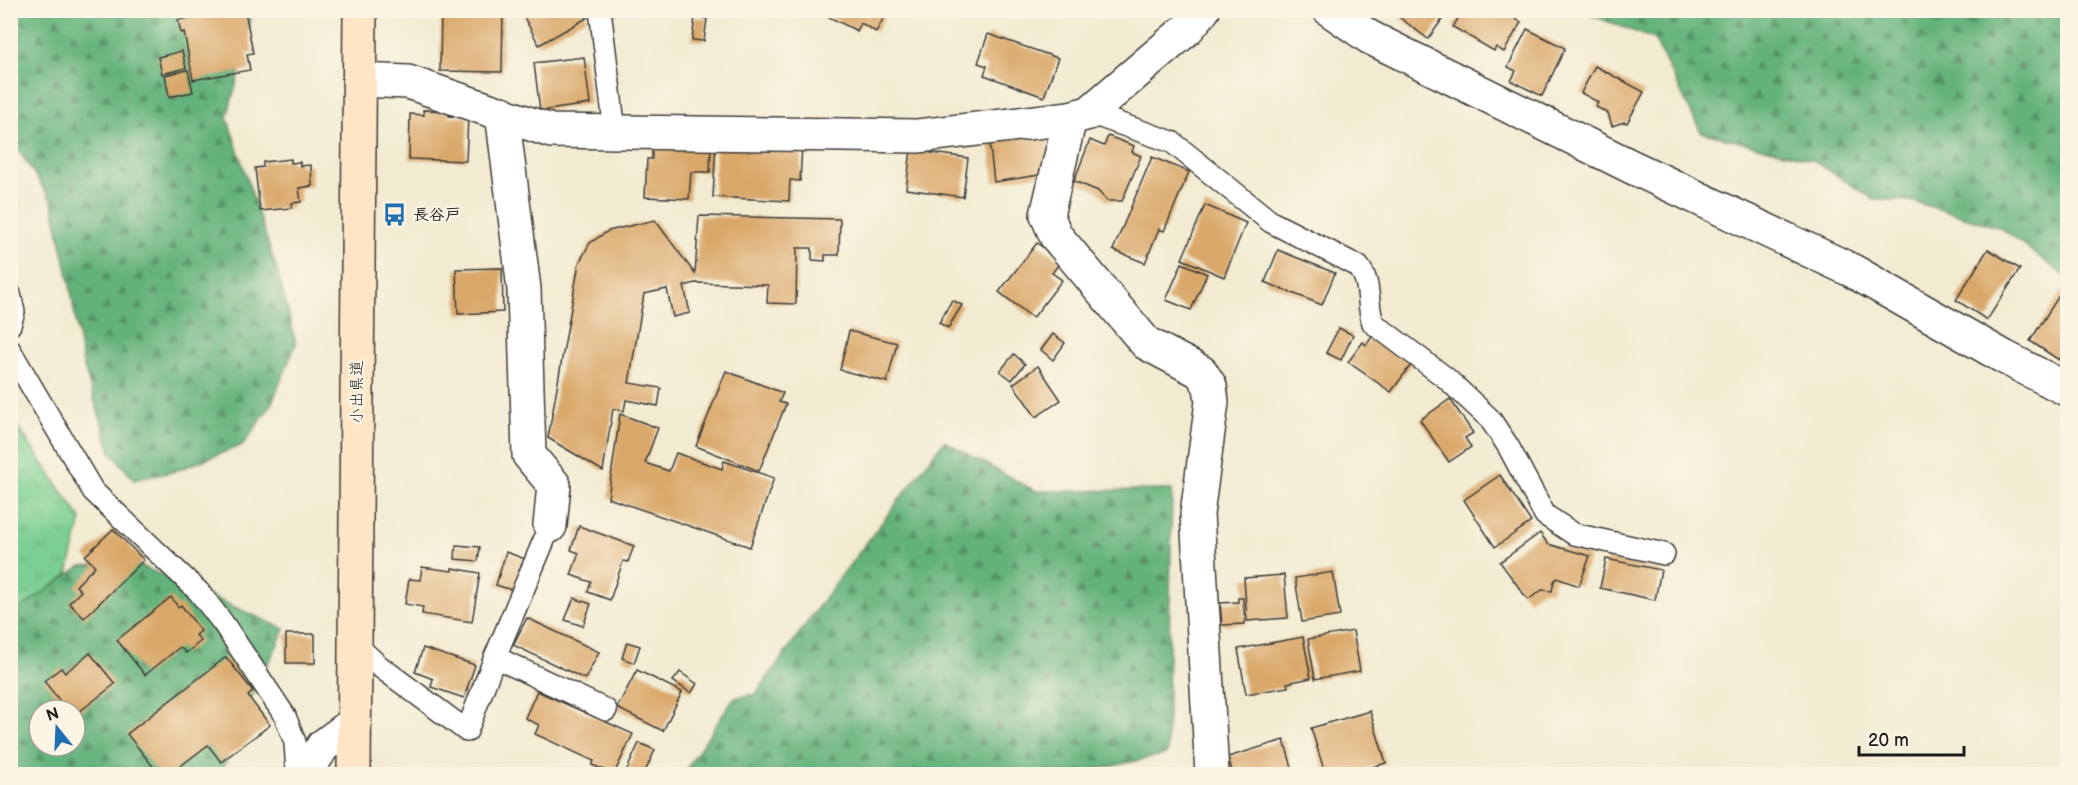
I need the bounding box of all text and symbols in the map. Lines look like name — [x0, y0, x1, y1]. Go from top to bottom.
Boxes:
bus stop icon: 長谷戸 — [382, 201, 408, 227]
place label: 長谷戸 — [413, 206, 461, 225]
street label: 小出県道 — [348, 360, 367, 424]
north arrow — [27, 698, 87, 758]
text: N — [44, 704, 61, 726]
scale bar — [1859, 719, 1964, 757]
text: 20 m — [1868, 730, 1909, 751]

